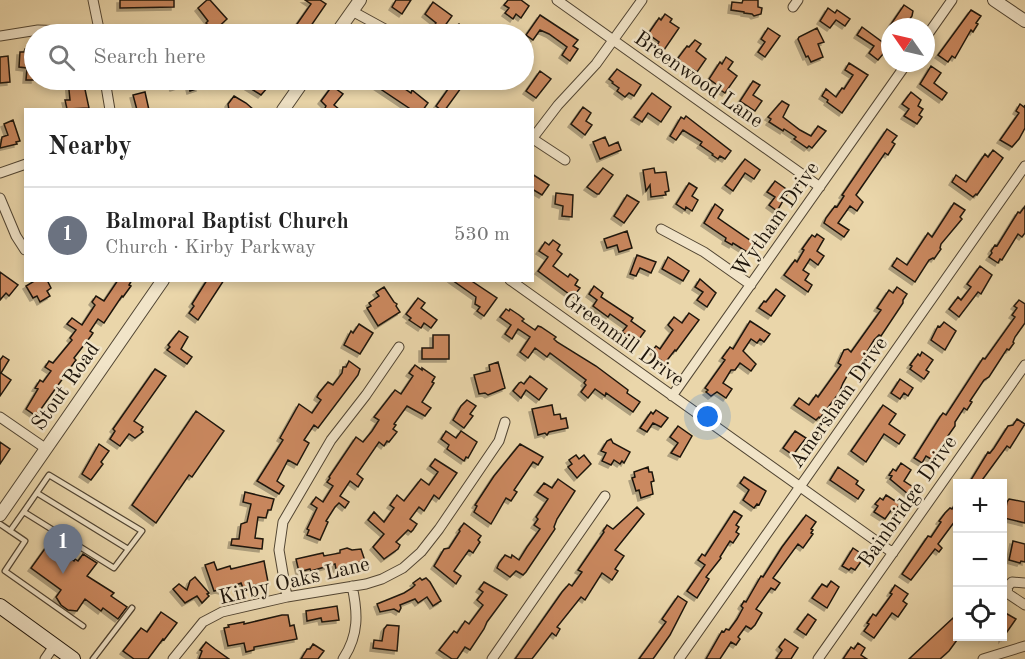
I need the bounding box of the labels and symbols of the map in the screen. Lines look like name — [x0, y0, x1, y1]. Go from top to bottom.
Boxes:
north arrow — [881, 18, 935, 72]
street label: Breenwood Lane — [630, 28, 766, 132]
street label: Wytham Drive — [729, 158, 824, 281]
street label: Greenmill Drive — [559, 289, 688, 391]
street label: Amersham Drive — [786, 333, 892, 472]
street label: Stout Road — [28, 339, 104, 435]
your location — [693, 402, 722, 431]
street label: Bainbridge Drive — [855, 432, 961, 571]
pin: 1 — [44, 524, 82, 574]
street label: Kirby Oaks Lane — [217, 554, 372, 609]

